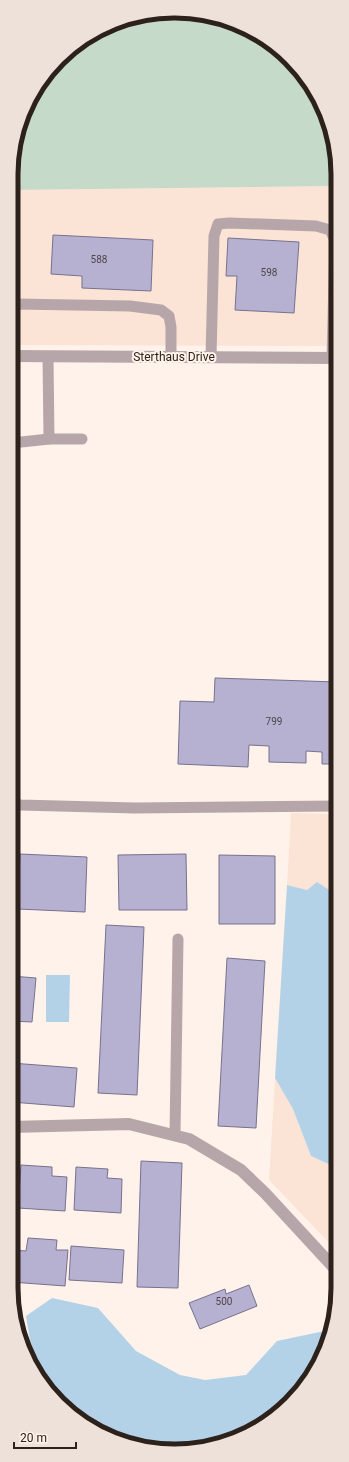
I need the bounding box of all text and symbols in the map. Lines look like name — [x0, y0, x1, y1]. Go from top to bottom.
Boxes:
house number: 588 — [91, 254, 108, 265]
house number: 598 — [261, 267, 278, 278]
street label: Sterthaus Drive — [133, 350, 215, 364]
house number: 799 — [266, 716, 282, 727]
house number: 500 — [216, 1296, 233, 1307]
scale bar — [14, 1424, 76, 1450]
text: 20 m — [20, 1431, 47, 1445]

